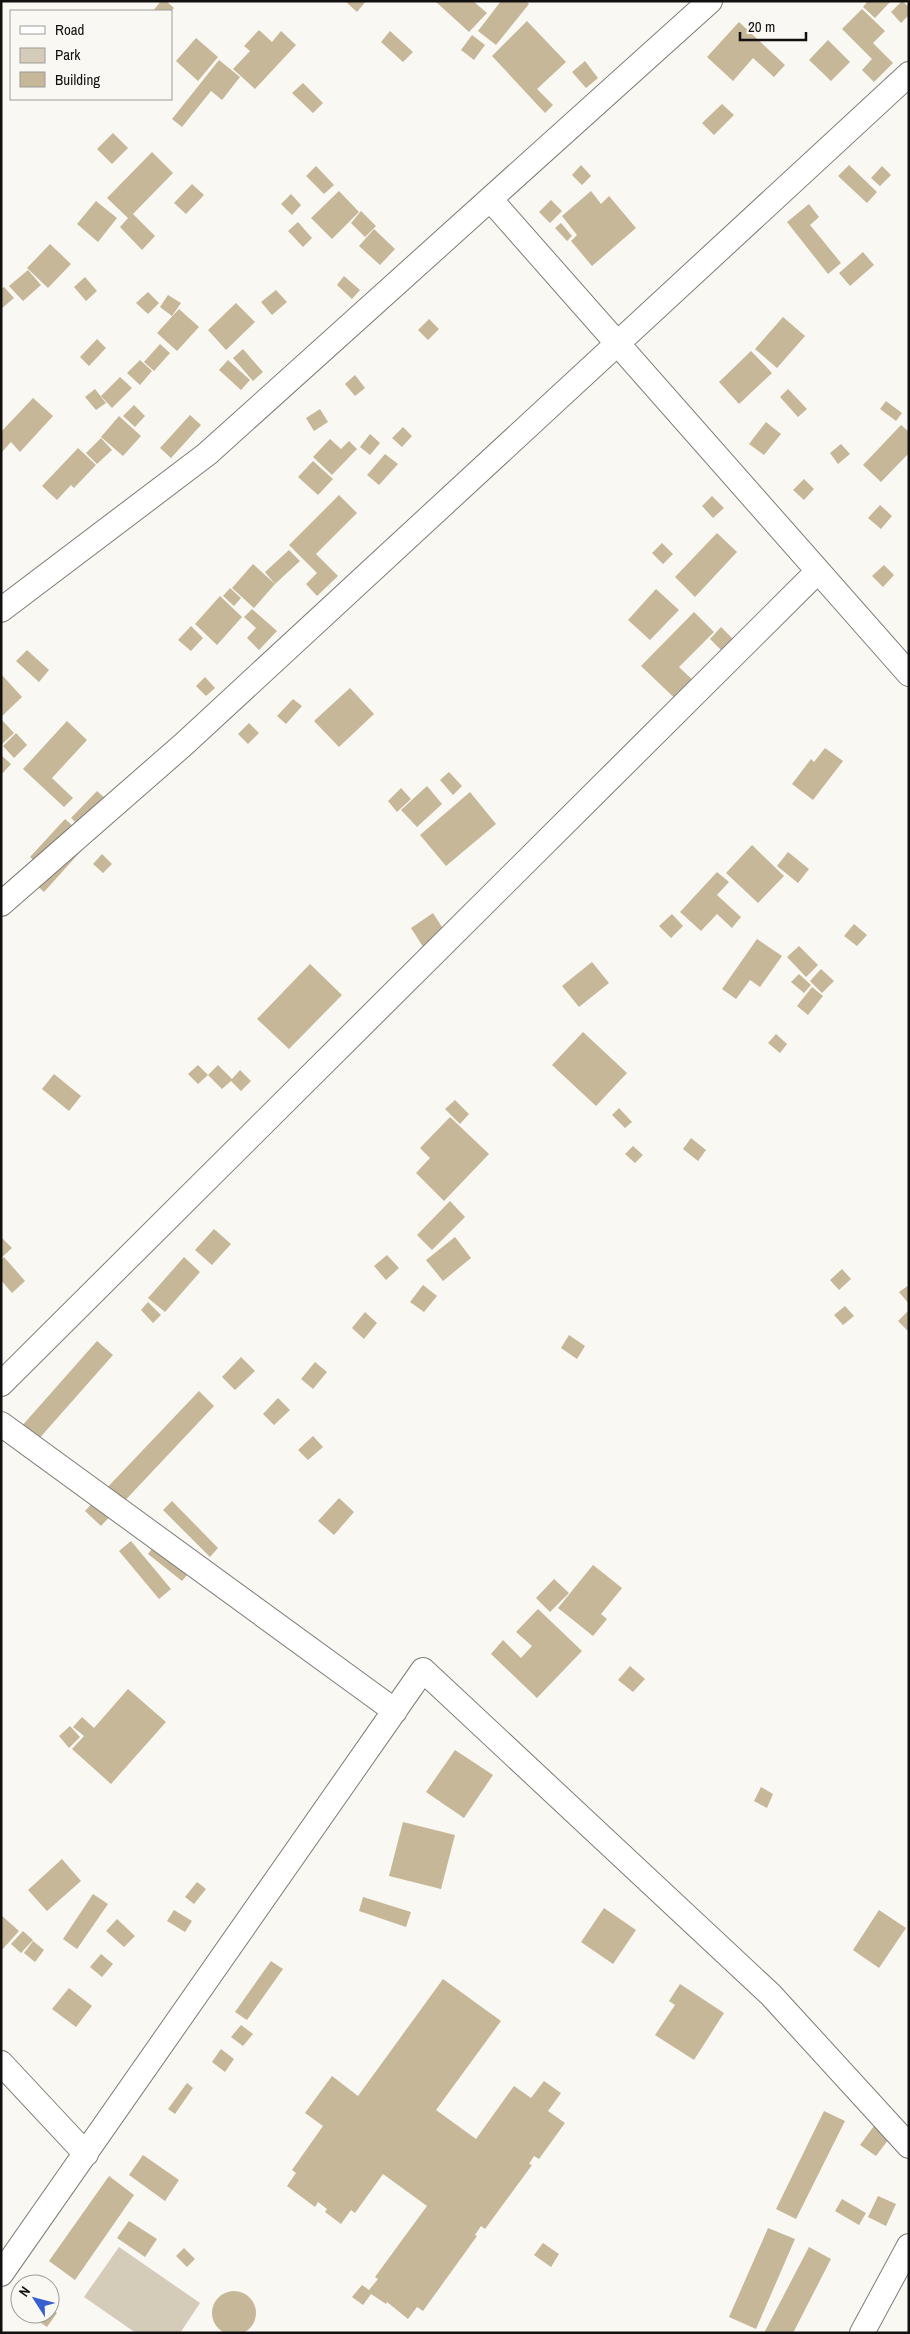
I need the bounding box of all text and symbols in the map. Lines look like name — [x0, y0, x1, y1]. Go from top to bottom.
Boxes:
legend — [10, 10, 172, 100]
scale bar — [740, 10, 806, 42]
text: 20 m — [748, 16, 775, 37]
text: Road — [55, 19, 84, 40]
text: Park — [55, 44, 81, 65]
text: Building — [55, 69, 100, 90]
north arrow — [10, 2274, 60, 2324]
text: N — [15, 2283, 34, 2300]

